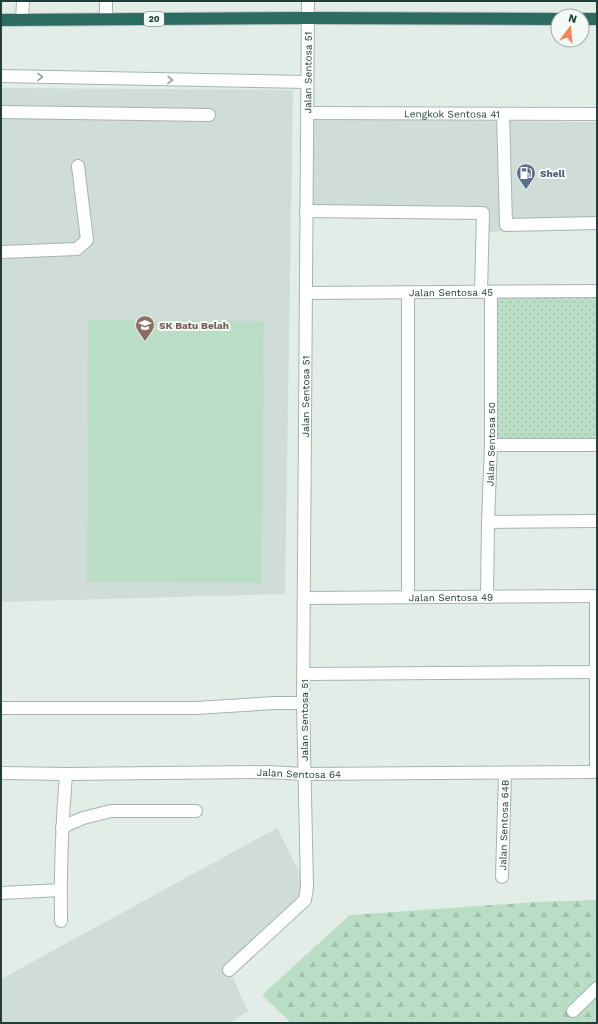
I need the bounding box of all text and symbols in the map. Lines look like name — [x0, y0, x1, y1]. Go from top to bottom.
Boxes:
north arrow — [550, 8, 590, 48]
text: N — [567, 11, 578, 26]
road number: 20 — [144, 12, 164, 26]
street label: Jalan Sentosa 51 — [302, 32, 314, 114]
one-way arrow — [37, 73, 43, 81]
one-way arrow — [167, 75, 173, 84]
street label: Lengkok Sentosa 41 — [404, 108, 500, 120]
fuel station icon: Shell — [515, 162, 537, 190]
place label: Shell — [540, 168, 566, 179]
street label: Jalan Sentosa 45 — [409, 287, 493, 298]
school or university icon: SK Batu Belah — [134, 314, 156, 342]
place label: SK Batu Belah — [159, 320, 229, 331]
street label: Jalan Sentosa 51 — [300, 356, 311, 438]
street label: Jalan Sentosa 50 — [484, 402, 497, 486]
street label: Jalan Sentosa 49 — [409, 592, 493, 603]
street label: Jalan Sentosa 51 — [299, 679, 310, 761]
street label: Jalan Sentosa 64 — [257, 767, 341, 780]
street label: Jalan Sentosa 64B — [497, 779, 511, 871]

